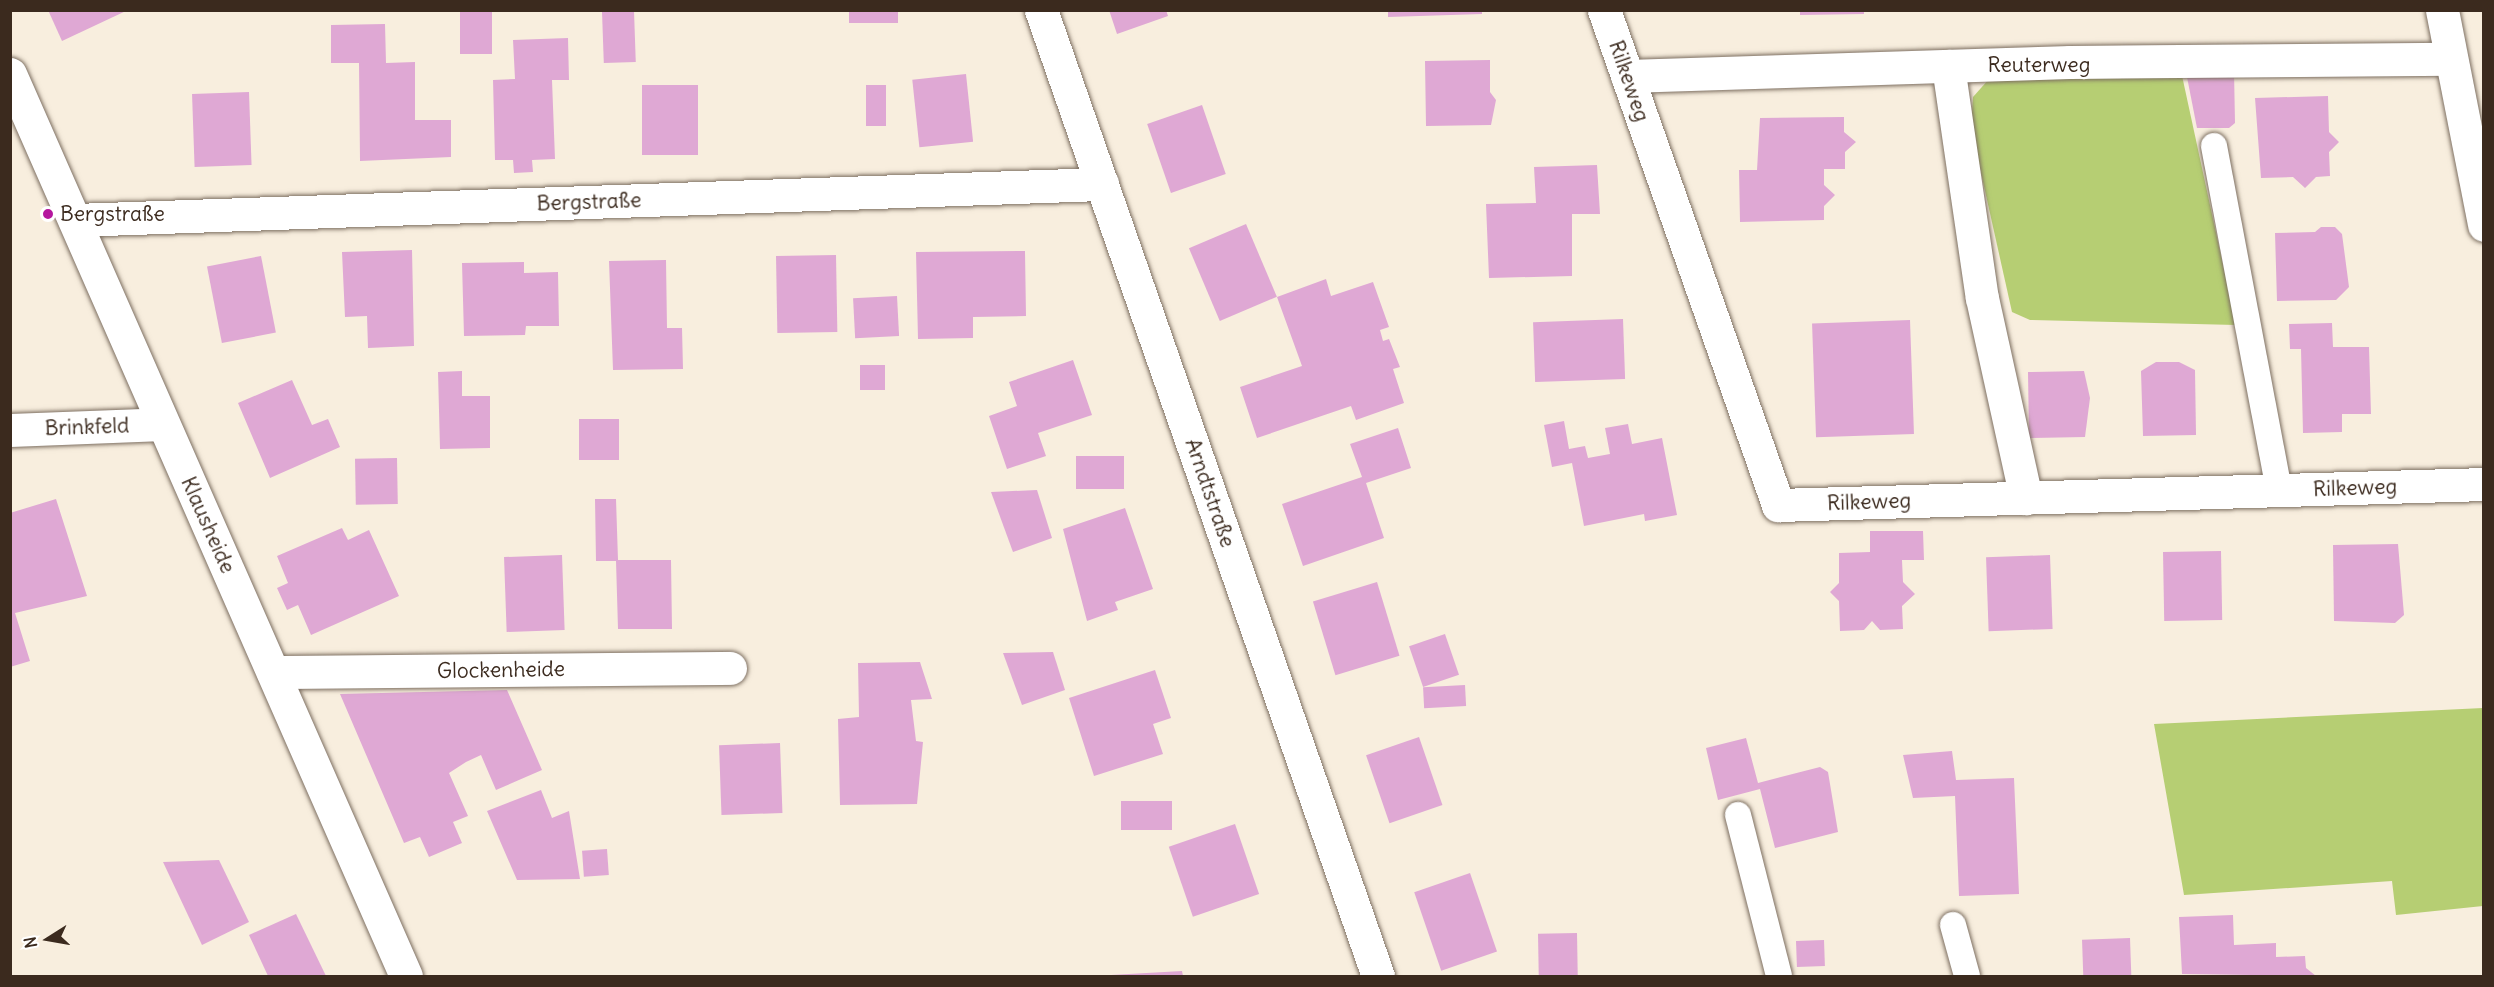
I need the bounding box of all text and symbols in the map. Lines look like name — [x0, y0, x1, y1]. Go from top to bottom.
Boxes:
street label: Rilkeweg — [1603, 37, 1655, 125]
street label: Reuterweg — [1988, 52, 2090, 78]
street label: Bergstraße — [536, 188, 642, 216]
place label: Bergstraße — [60, 201, 165, 227]
marker: Bergstraße — [41, 207, 55, 221]
street label: Brinkfeld — [44, 413, 130, 441]
street label: Arndtstraße — [1180, 435, 1240, 551]
street label: Klausheide — [176, 473, 240, 577]
street label: Rilkeweg — [2313, 474, 2397, 502]
street label: Rilkeweg — [1827, 488, 1911, 516]
street label: Glockenheide — [437, 656, 565, 684]
north arrow — [18, 909, 78, 969]
text: N — [19, 935, 41, 950]

